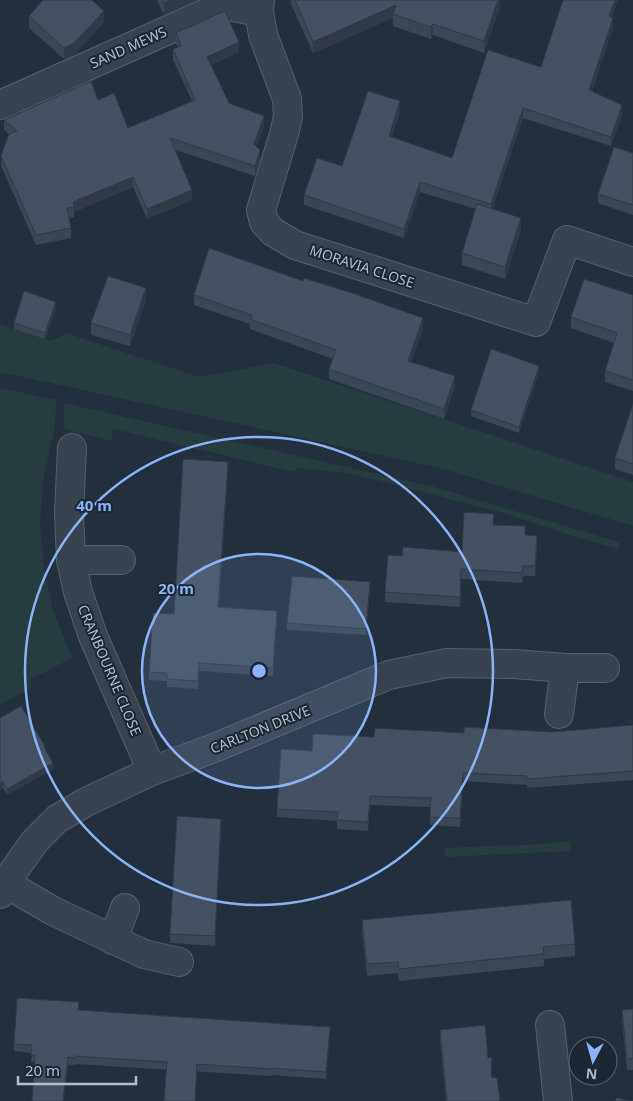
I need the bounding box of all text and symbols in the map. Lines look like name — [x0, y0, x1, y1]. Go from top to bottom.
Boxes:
street label: SAND MEWS — [87, 21, 170, 72]
street label: MORAVIA CLOSE — [307, 240, 417, 292]
text: 40 m — [76, 495, 112, 515]
text: 20 m — [158, 578, 194, 598]
street label: CRANBOURNE CLOSE — [74, 602, 146, 738]
centre of rings — [250, 662, 268, 680]
street label: CARLTON DRIVE — [207, 700, 313, 758]
north arrow — [568, 1036, 618, 1086]
scale bar — [18, 1054, 135, 1086]
text: 20 m — [25, 1060, 60, 1080]
text: N — [585, 1064, 598, 1084]

